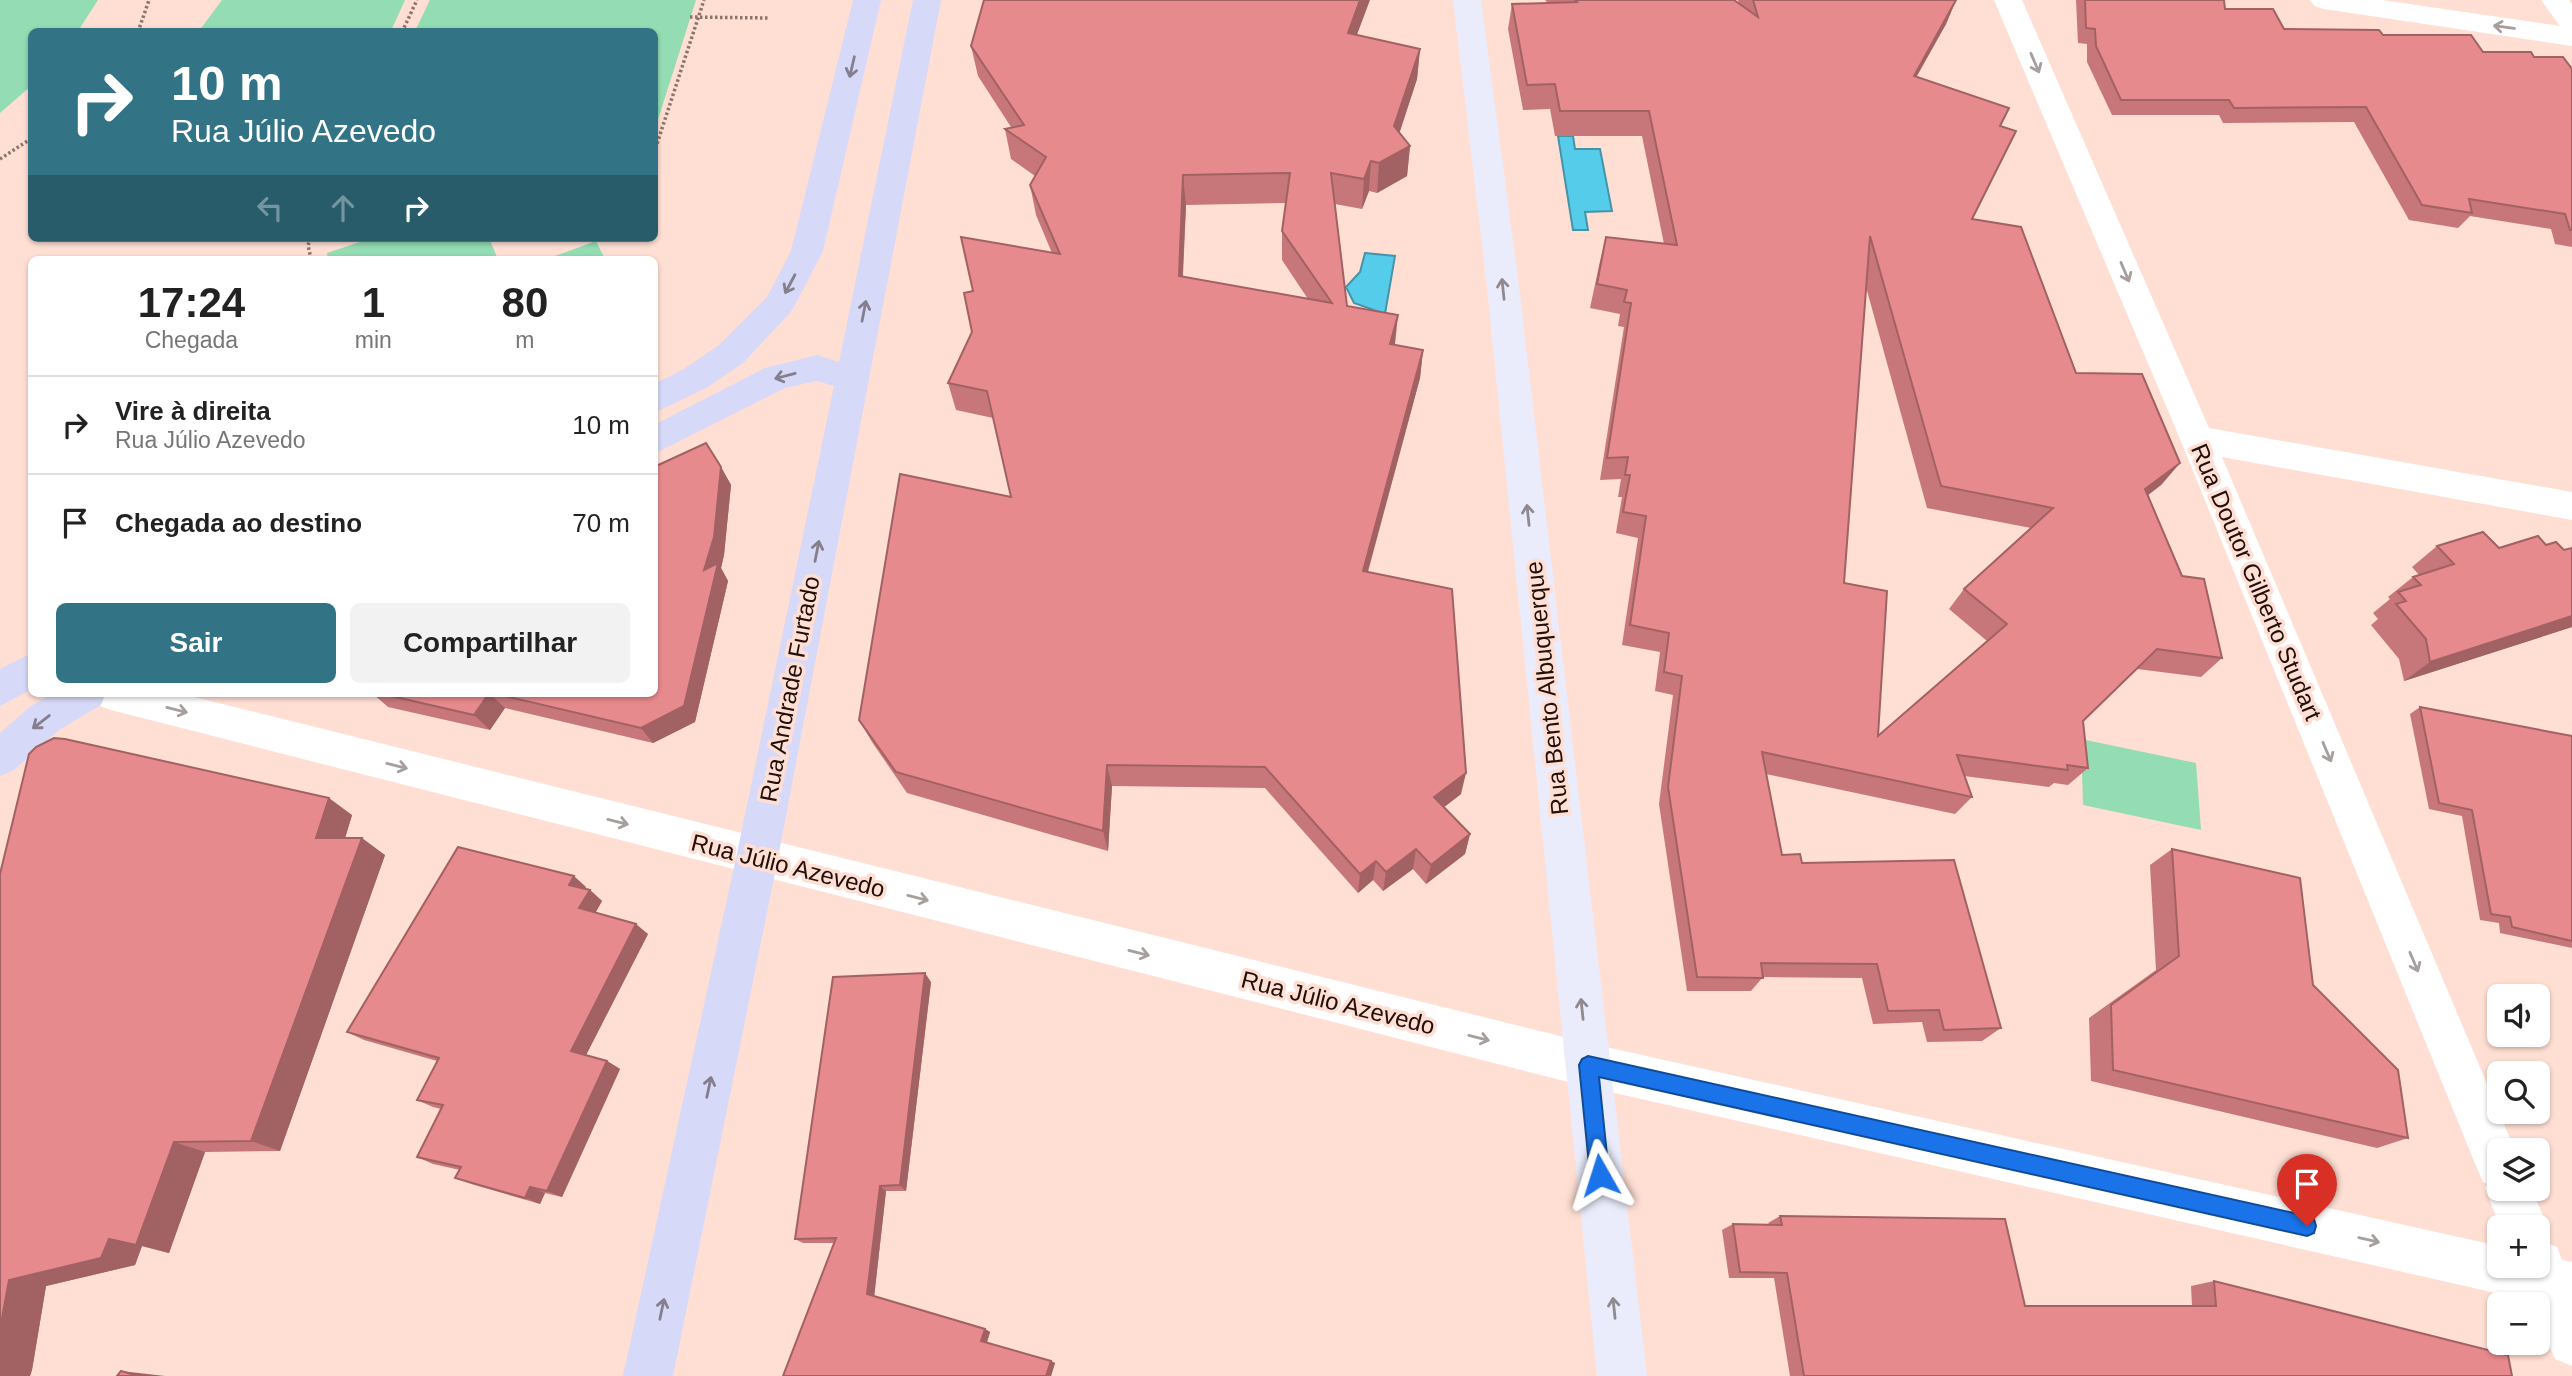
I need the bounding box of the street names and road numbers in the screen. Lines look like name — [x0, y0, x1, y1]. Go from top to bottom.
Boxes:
street label: Rua Doutor Gilberto Studart — [2186, 440, 2327, 724]
street label: Rua Bento Albuquerque — [1520, 560, 1573, 816]
street label: Rua Andrade Furtado — [754, 574, 825, 804]
street label: Rua Júlio Azevedo — [688, 828, 888, 903]
street label: Rua Júlio Azevedo — [1238, 965, 1438, 1040]

